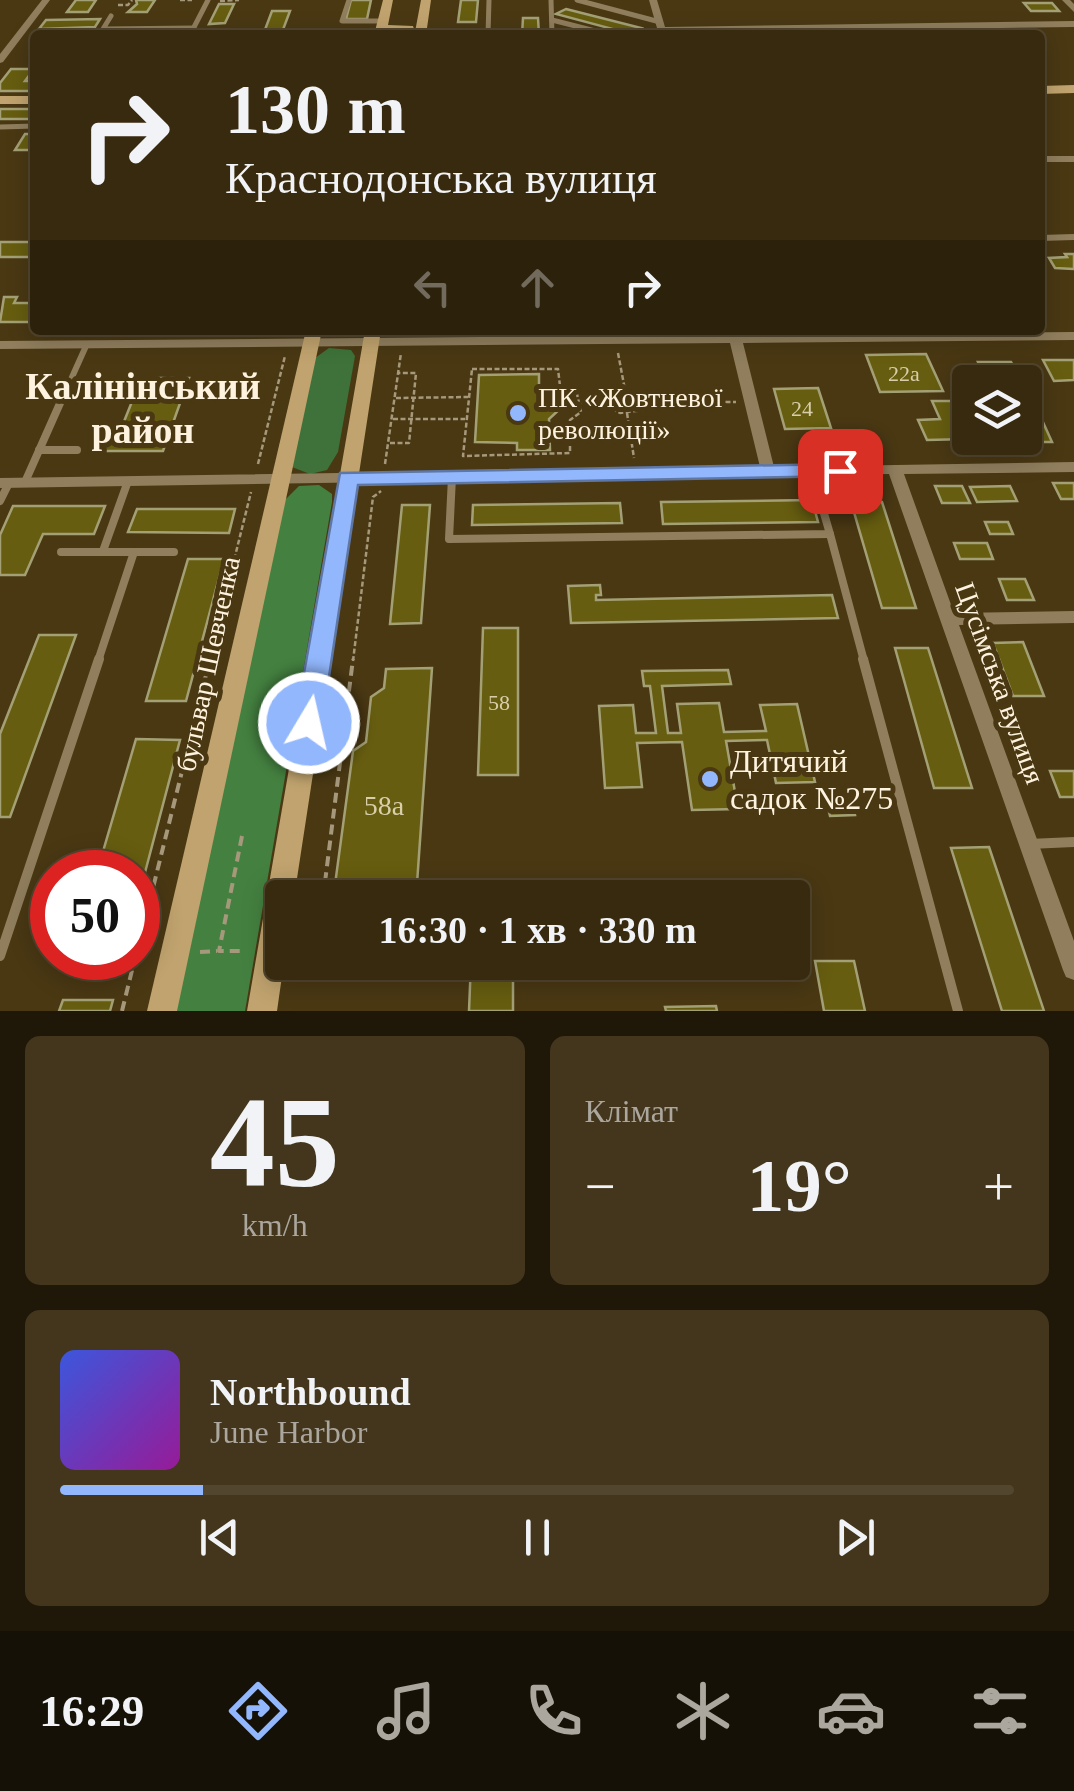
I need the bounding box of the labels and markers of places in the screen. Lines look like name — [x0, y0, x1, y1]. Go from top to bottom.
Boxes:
place label: ПК «Жовтневої революції» — [538, 382, 723, 445]
marker: ПК «Жовтневої революції» — [507, 402, 529, 424]
pin — [798, 429, 883, 514]
place label: Дитячий садок №275 — [730, 743, 893, 816]
marker: Дитячий садок №275 — [699, 768, 721, 790]

